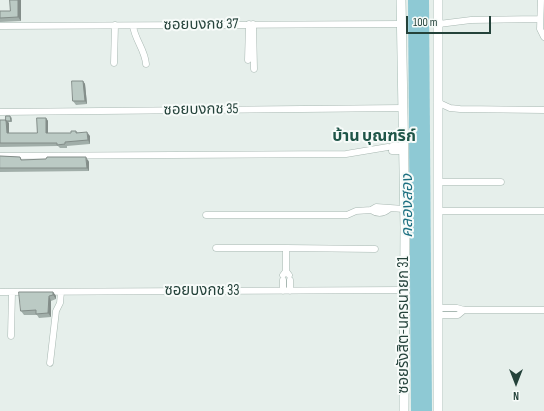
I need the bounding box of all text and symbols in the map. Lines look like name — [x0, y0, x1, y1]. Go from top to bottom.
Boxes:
scale bar — [408, 8, 493, 34]
street label: ซอยบงกช 37 — [163, 15, 239, 35]
text: 100 m — [413, 15, 438, 30]
street label: ซอยบงกช 35 — [163, 100, 239, 120]
district label: บ้าน บุณฑริก์ — [332, 127, 416, 147]
water label: คลองสอง — [398, 174, 418, 238]
street label: ซอยรังสิต-นครนายก 31 — [395, 256, 413, 394]
street label: ซอยบงกช 33 — [164, 282, 240, 300]
north arrow — [496, 363, 536, 403]
text: N — [513, 389, 519, 402]

